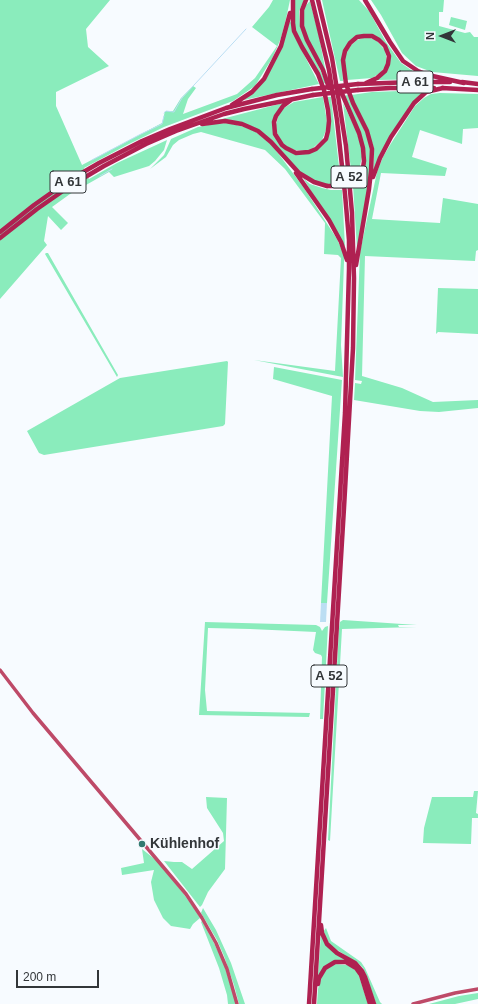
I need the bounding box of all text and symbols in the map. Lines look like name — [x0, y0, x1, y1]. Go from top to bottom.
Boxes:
north arrow — [422, 16, 462, 56]
text: N — [424, 32, 436, 40]
road number: A 61 — [397, 71, 433, 93]
road number: A 52 — [331, 166, 367, 188]
road number: A 61 — [50, 171, 86, 193]
road number: A 52 — [311, 665, 347, 687]
place label: Kühlenhof — [150, 836, 219, 852]
marker: Kühlenhof — [137, 839, 147, 849]
scale bar — [18, 962, 101, 988]
text: 200 m — [23, 970, 56, 984]

